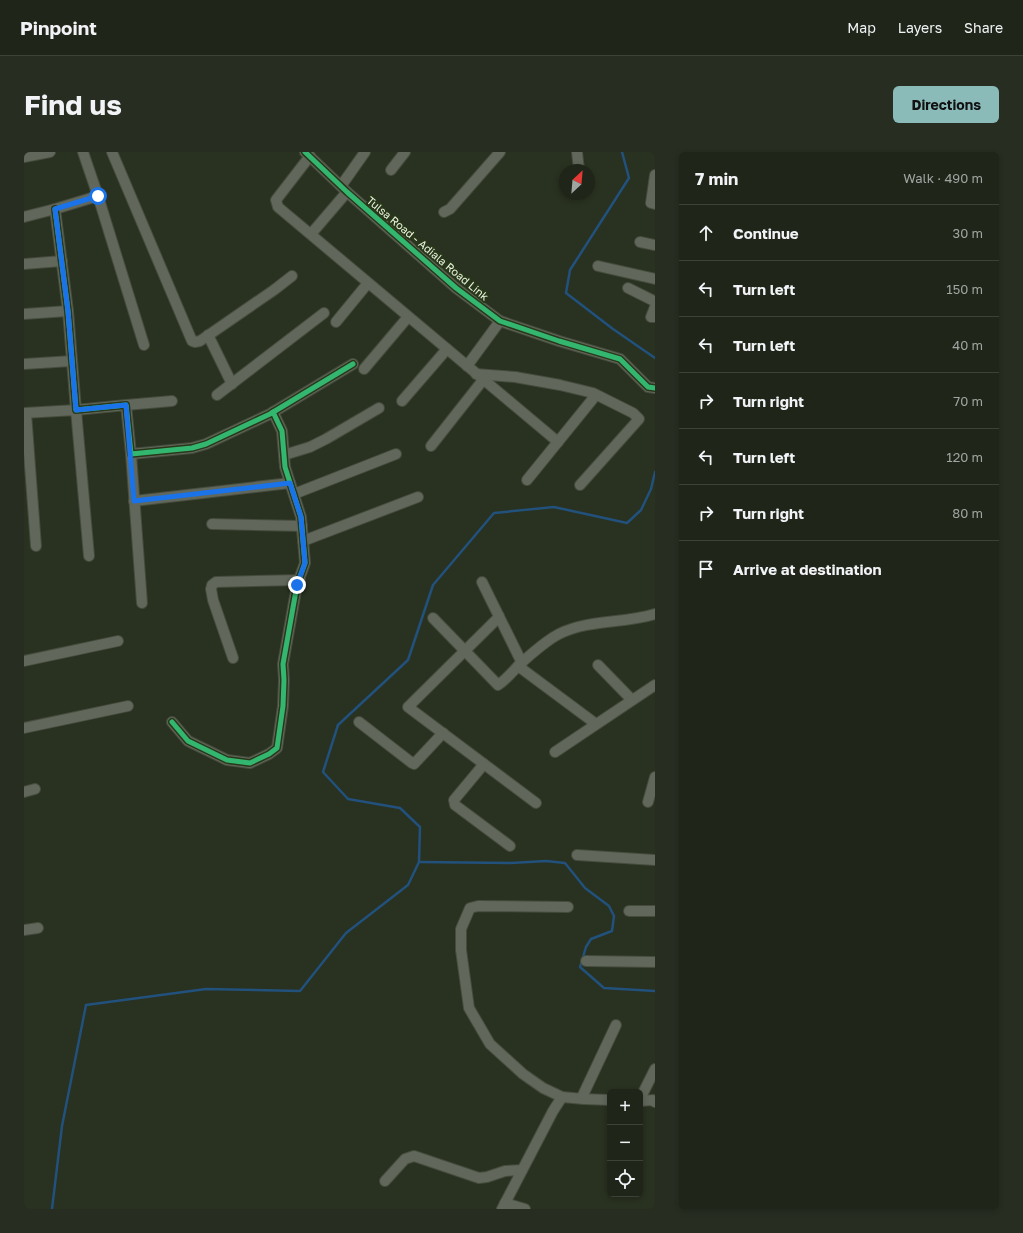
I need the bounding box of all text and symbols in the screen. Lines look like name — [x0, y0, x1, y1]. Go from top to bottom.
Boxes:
text: Pinpoint — [20, 16, 97, 39]
text: Map — [847, 19, 876, 36]
text: Layers — [898, 19, 942, 36]
text: Share — [964, 19, 1003, 36]
button: Directions — [893, 86, 999, 123]
text: Find us — [24, 88, 122, 121]
north arrow — [559, 164, 595, 200]
text: 7 min — [695, 168, 738, 189]
text: Walk · 490 m — [903, 170, 983, 186]
route start — [89, 187, 107, 205]
street label: Tulsa Road - Adiala Road Link — [364, 193, 492, 303]
icon: ahead — [695, 222, 717, 244]
text: Continue — [733, 224, 799, 242]
text: 30 m — [953, 225, 983, 241]
icon: left — [695, 278, 717, 300]
text: Turn left — [733, 280, 795, 298]
text: 150 m — [946, 281, 983, 297]
icon: left — [695, 334, 717, 356]
text: Turn left — [733, 336, 795, 354]
text: 40 m — [952, 337, 983, 353]
icon: right — [695, 390, 717, 412]
text: Turn right — [733, 392, 804, 410]
text: 70 m — [953, 393, 983, 409]
icon: left — [695, 446, 717, 468]
text: Turn left — [733, 448, 795, 466]
text: 120 m — [946, 449, 983, 465]
icon: right — [695, 502, 717, 524]
text: Turn right — [733, 504, 804, 522]
text: 80 m — [952, 505, 983, 521]
icon: arrive — [695, 558, 717, 580]
text: Arrive at destination — [733, 560, 882, 578]
route end — [288, 576, 306, 594]
map controls — [607, 1089, 643, 1197]
button: + — [607, 1089, 643, 1125]
button: − — [607, 1125, 643, 1161]
button: locate — [607, 1161, 643, 1197]

